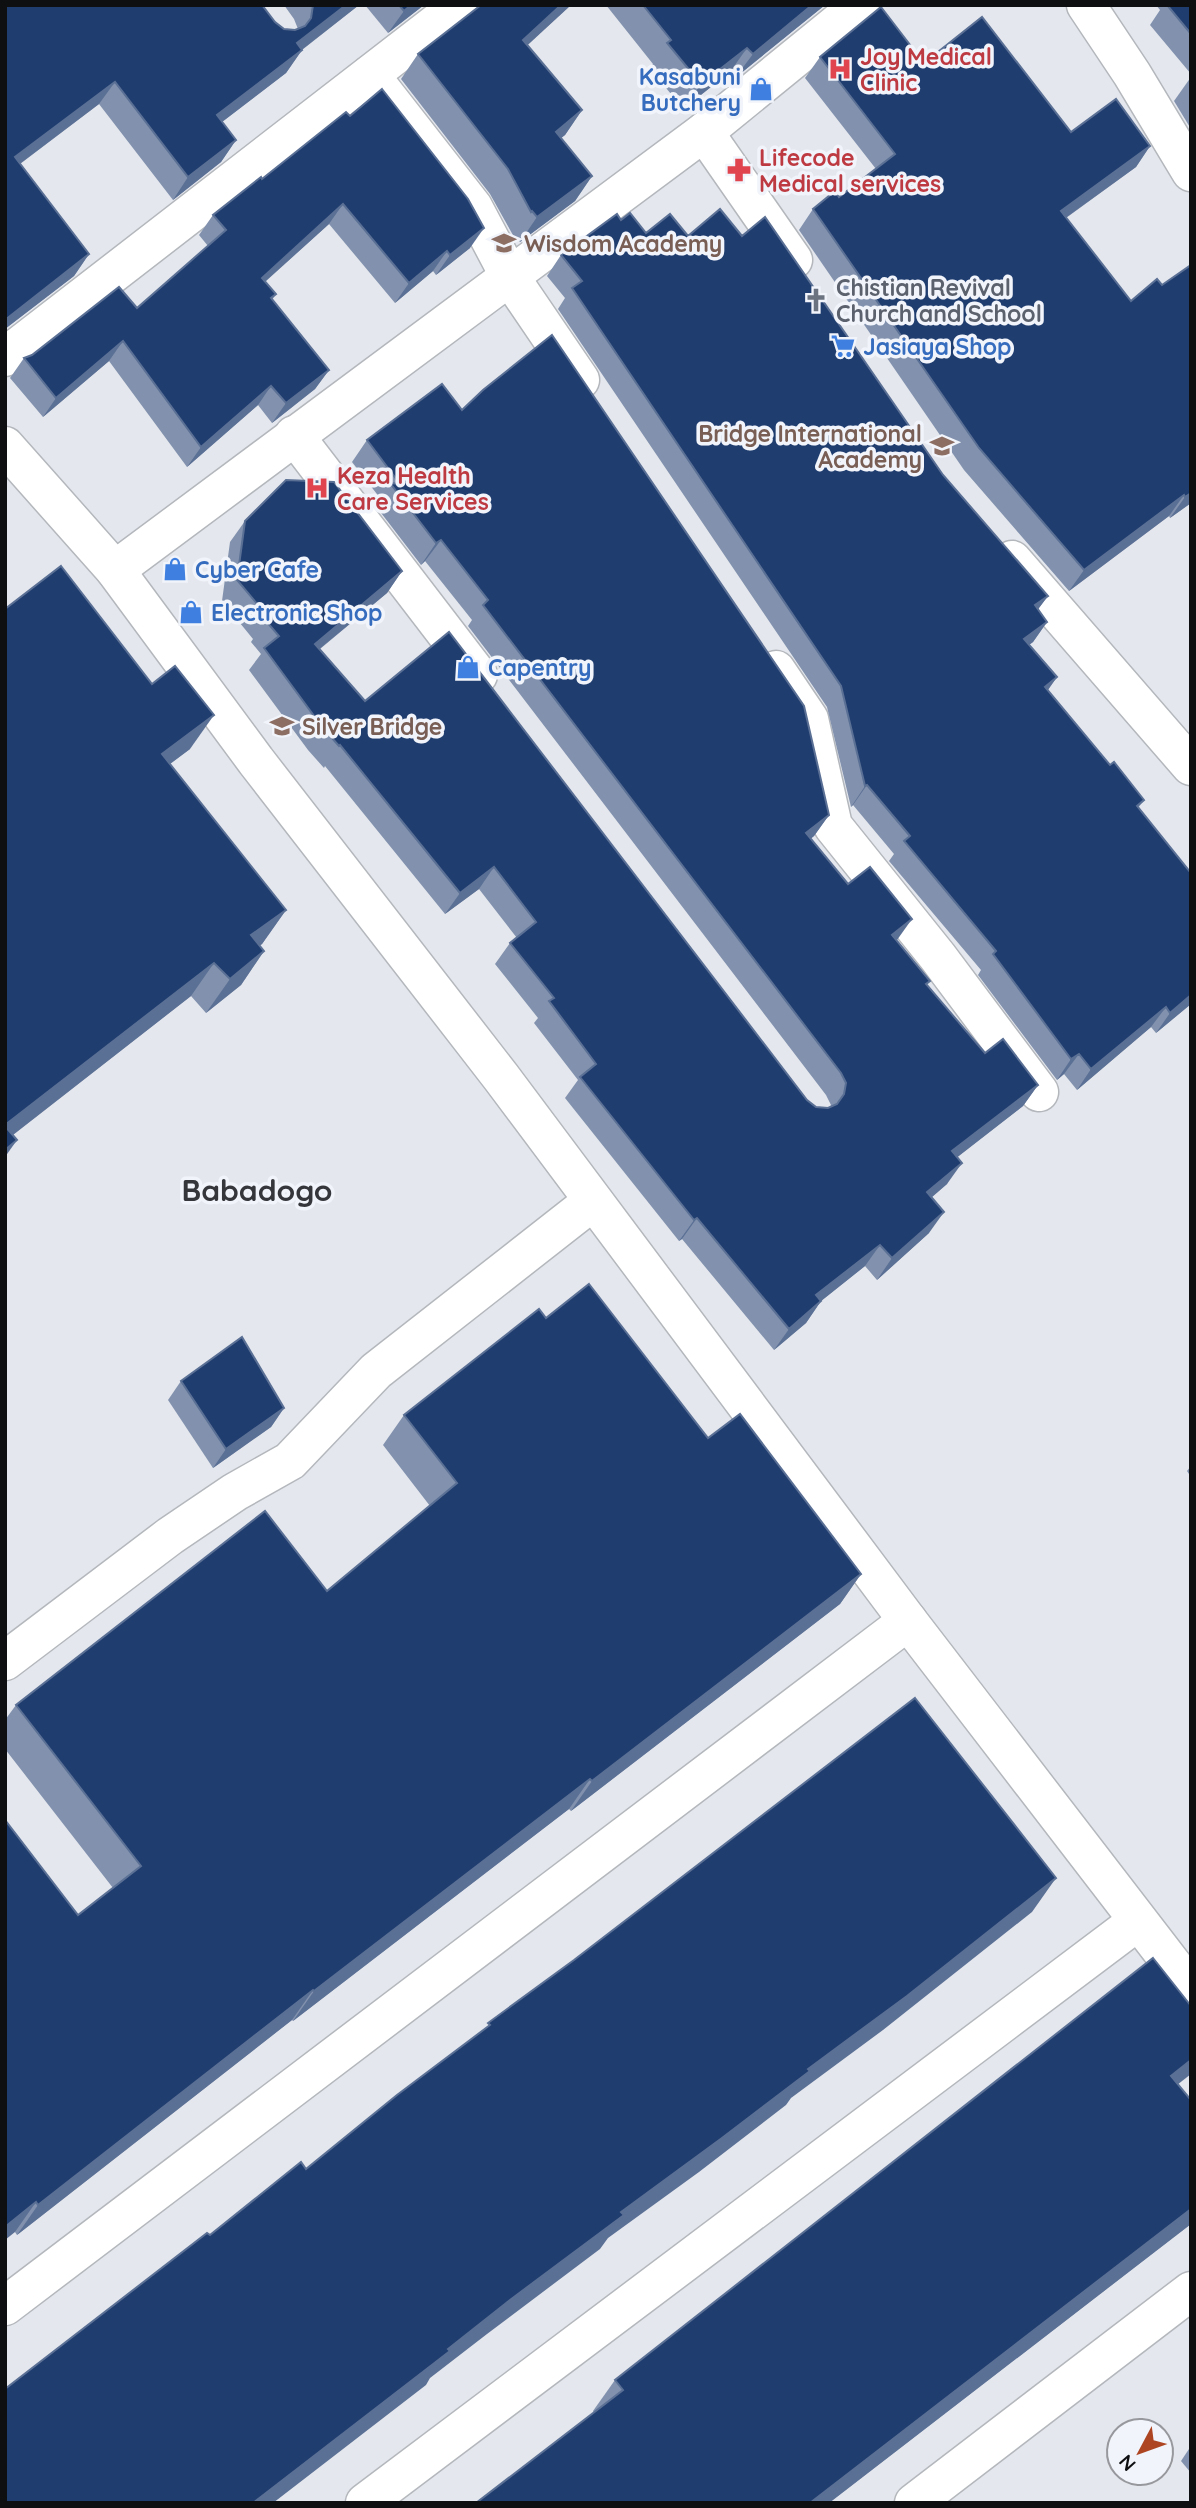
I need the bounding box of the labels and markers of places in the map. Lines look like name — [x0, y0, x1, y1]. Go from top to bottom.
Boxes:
place label: Joy Medical Clinic — [860, 42, 992, 97]
hospital icon: Joy Medical Clinic — [826, 55, 854, 83]
place label: Kasabuni Butchery — [639, 62, 741, 117]
shop icon: Kasabuni Butchery — [747, 75, 775, 103]
place label: Lifecode Medical services — [759, 143, 941, 198]
pharmacy icon: Lifecode Medical services — [725, 156, 753, 184]
school or university icon: Wisdom Academy — [490, 229, 518, 257]
place label: Wisdom Academy — [524, 229, 722, 258]
place label: Chistian Revival Church and School — [836, 273, 1042, 328]
church icon: Chistian Revival Church and School — [802, 286, 830, 314]
supermarket icon: Jasiaya Shop — [829, 332, 857, 360]
place label: Jasiaya Shop — [863, 332, 1012, 361]
place label: Bridge International Academy — [698, 419, 922, 474]
school or university icon: Bridge International Academy — [928, 432, 956, 460]
place label: Keza Health Care Services — [337, 461, 489, 516]
hospital icon: Keza Health Care Services — [303, 474, 331, 502]
shop icon: Cyber Cafe — [161, 555, 189, 583]
place label: Cyber Cafe — [195, 555, 319, 584]
shop icon: Electronic Shop — [177, 598, 205, 626]
place label: Electronic Shop — [211, 598, 382, 627]
shop icon: Capentry — [454, 653, 482, 681]
place label: Capentry — [488, 653, 591, 682]
school or university icon: Silver Bridge — [268, 712, 296, 740]
place label: Silver Bridge — [302, 712, 442, 741]

